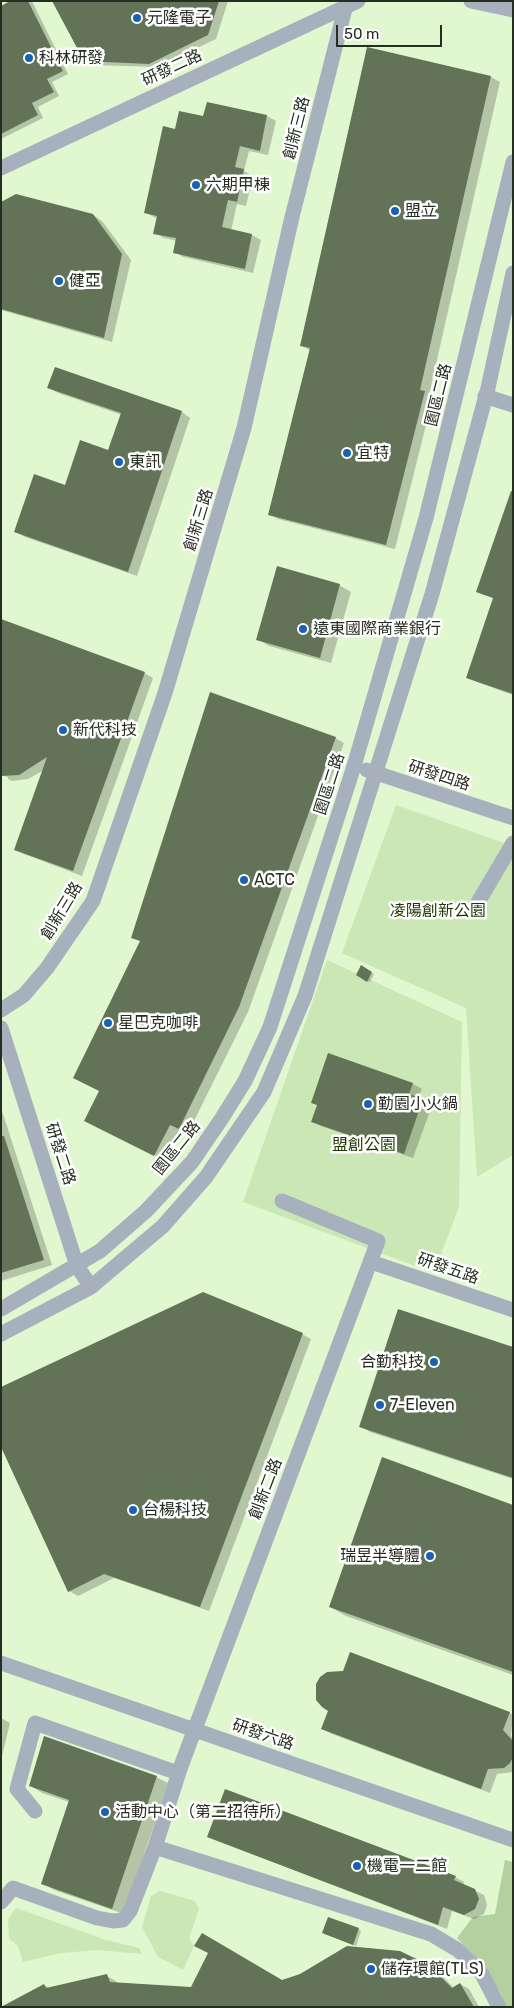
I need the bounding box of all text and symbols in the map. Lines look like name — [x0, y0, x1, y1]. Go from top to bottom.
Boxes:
place label: 元隆電子 — [147, 8, 211, 28]
marker: 元隆電子 — [131, 12, 143, 24]
scale bar — [339, 15, 445, 47]
text: 50 m — [344, 25, 379, 43]
street label: 研發二路 — [139, 46, 205, 90]
place label: 科林研發 — [39, 48, 103, 68]
marker: 科林研發 — [23, 52, 35, 64]
street label: 創新三路 — [280, 95, 314, 161]
place label: 六期甲棟 — [206, 175, 270, 195]
marker: 六期甲棟 — [190, 179, 202, 191]
place label: 盟立 — [405, 201, 437, 221]
marker: 盟立 — [389, 205, 401, 217]
place label: 健亞 — [69, 271, 101, 291]
marker: 健亞 — [53, 275, 65, 287]
street label: 園區二路 — [422, 362, 456, 428]
place label: 宜特 — [357, 443, 389, 463]
marker: 宜特 — [341, 447, 353, 459]
place label: 東訊 — [129, 452, 161, 472]
marker: 東訊 — [113, 456, 125, 468]
street label: 創新三路 — [180, 487, 218, 553]
place label: 遠東國際商業銀行 — [313, 619, 441, 639]
marker: 遠東國際商業銀行 — [297, 623, 309, 635]
place label: 新代科技 — [73, 720, 137, 740]
marker: 新代科技 — [57, 724, 69, 736]
street label: 園區二路 — [311, 751, 349, 817]
street label: 研發四路 — [406, 757, 472, 795]
place label: ACTC — [254, 870, 295, 890]
marker: ACTC — [238, 874, 250, 886]
street label: 創新三路 — [37, 879, 87, 943]
park label: 凌陽創新公園 — [390, 901, 486, 921]
place label: 星巴克咖啡 — [118, 1013, 198, 1033]
marker: 星巴克咖啡 — [102, 1017, 114, 1029]
place label: 勤園小火鍋 — [378, 1094, 458, 1114]
marker: 勤園小火鍋 — [362, 1098, 374, 1110]
street label: 園區二路 — [149, 1117, 205, 1179]
street label: 研發二路 — [41, 1121, 79, 1187]
park label: 盟創公園 — [332, 1135, 396, 1155]
street label: 研發五路 — [415, 1250, 481, 1288]
place label: 合勤科技 — [360, 1352, 424, 1372]
marker: 合勤科技 — [428, 1356, 440, 1368]
place label: 7-Eleven — [390, 1395, 455, 1415]
marker: 7-Eleven — [374, 1399, 386, 1411]
street label: 創新二路 — [246, 1456, 286, 1522]
place label: 台楊科技 — [143, 1500, 207, 1520]
marker: 台楊科技 — [127, 1504, 139, 1516]
place label: 瑞昱半導體 — [340, 1546, 420, 1566]
marker: 瑞昱半導體 — [424, 1550, 436, 1562]
street label: 研發六路 — [230, 1716, 296, 1754]
place label: 活動中心（第二招待所） — [115, 1802, 291, 1822]
marker: 活動中心（第二招待所） — [99, 1806, 111, 1818]
place label: 機電一二館 — [367, 1856, 447, 1876]
marker: 機電一二館 — [351, 1860, 363, 1872]
place label: 儲存環館(TLS) — [381, 1959, 484, 1979]
marker: 儲存環館(TLS) — [365, 1963, 377, 1975]

